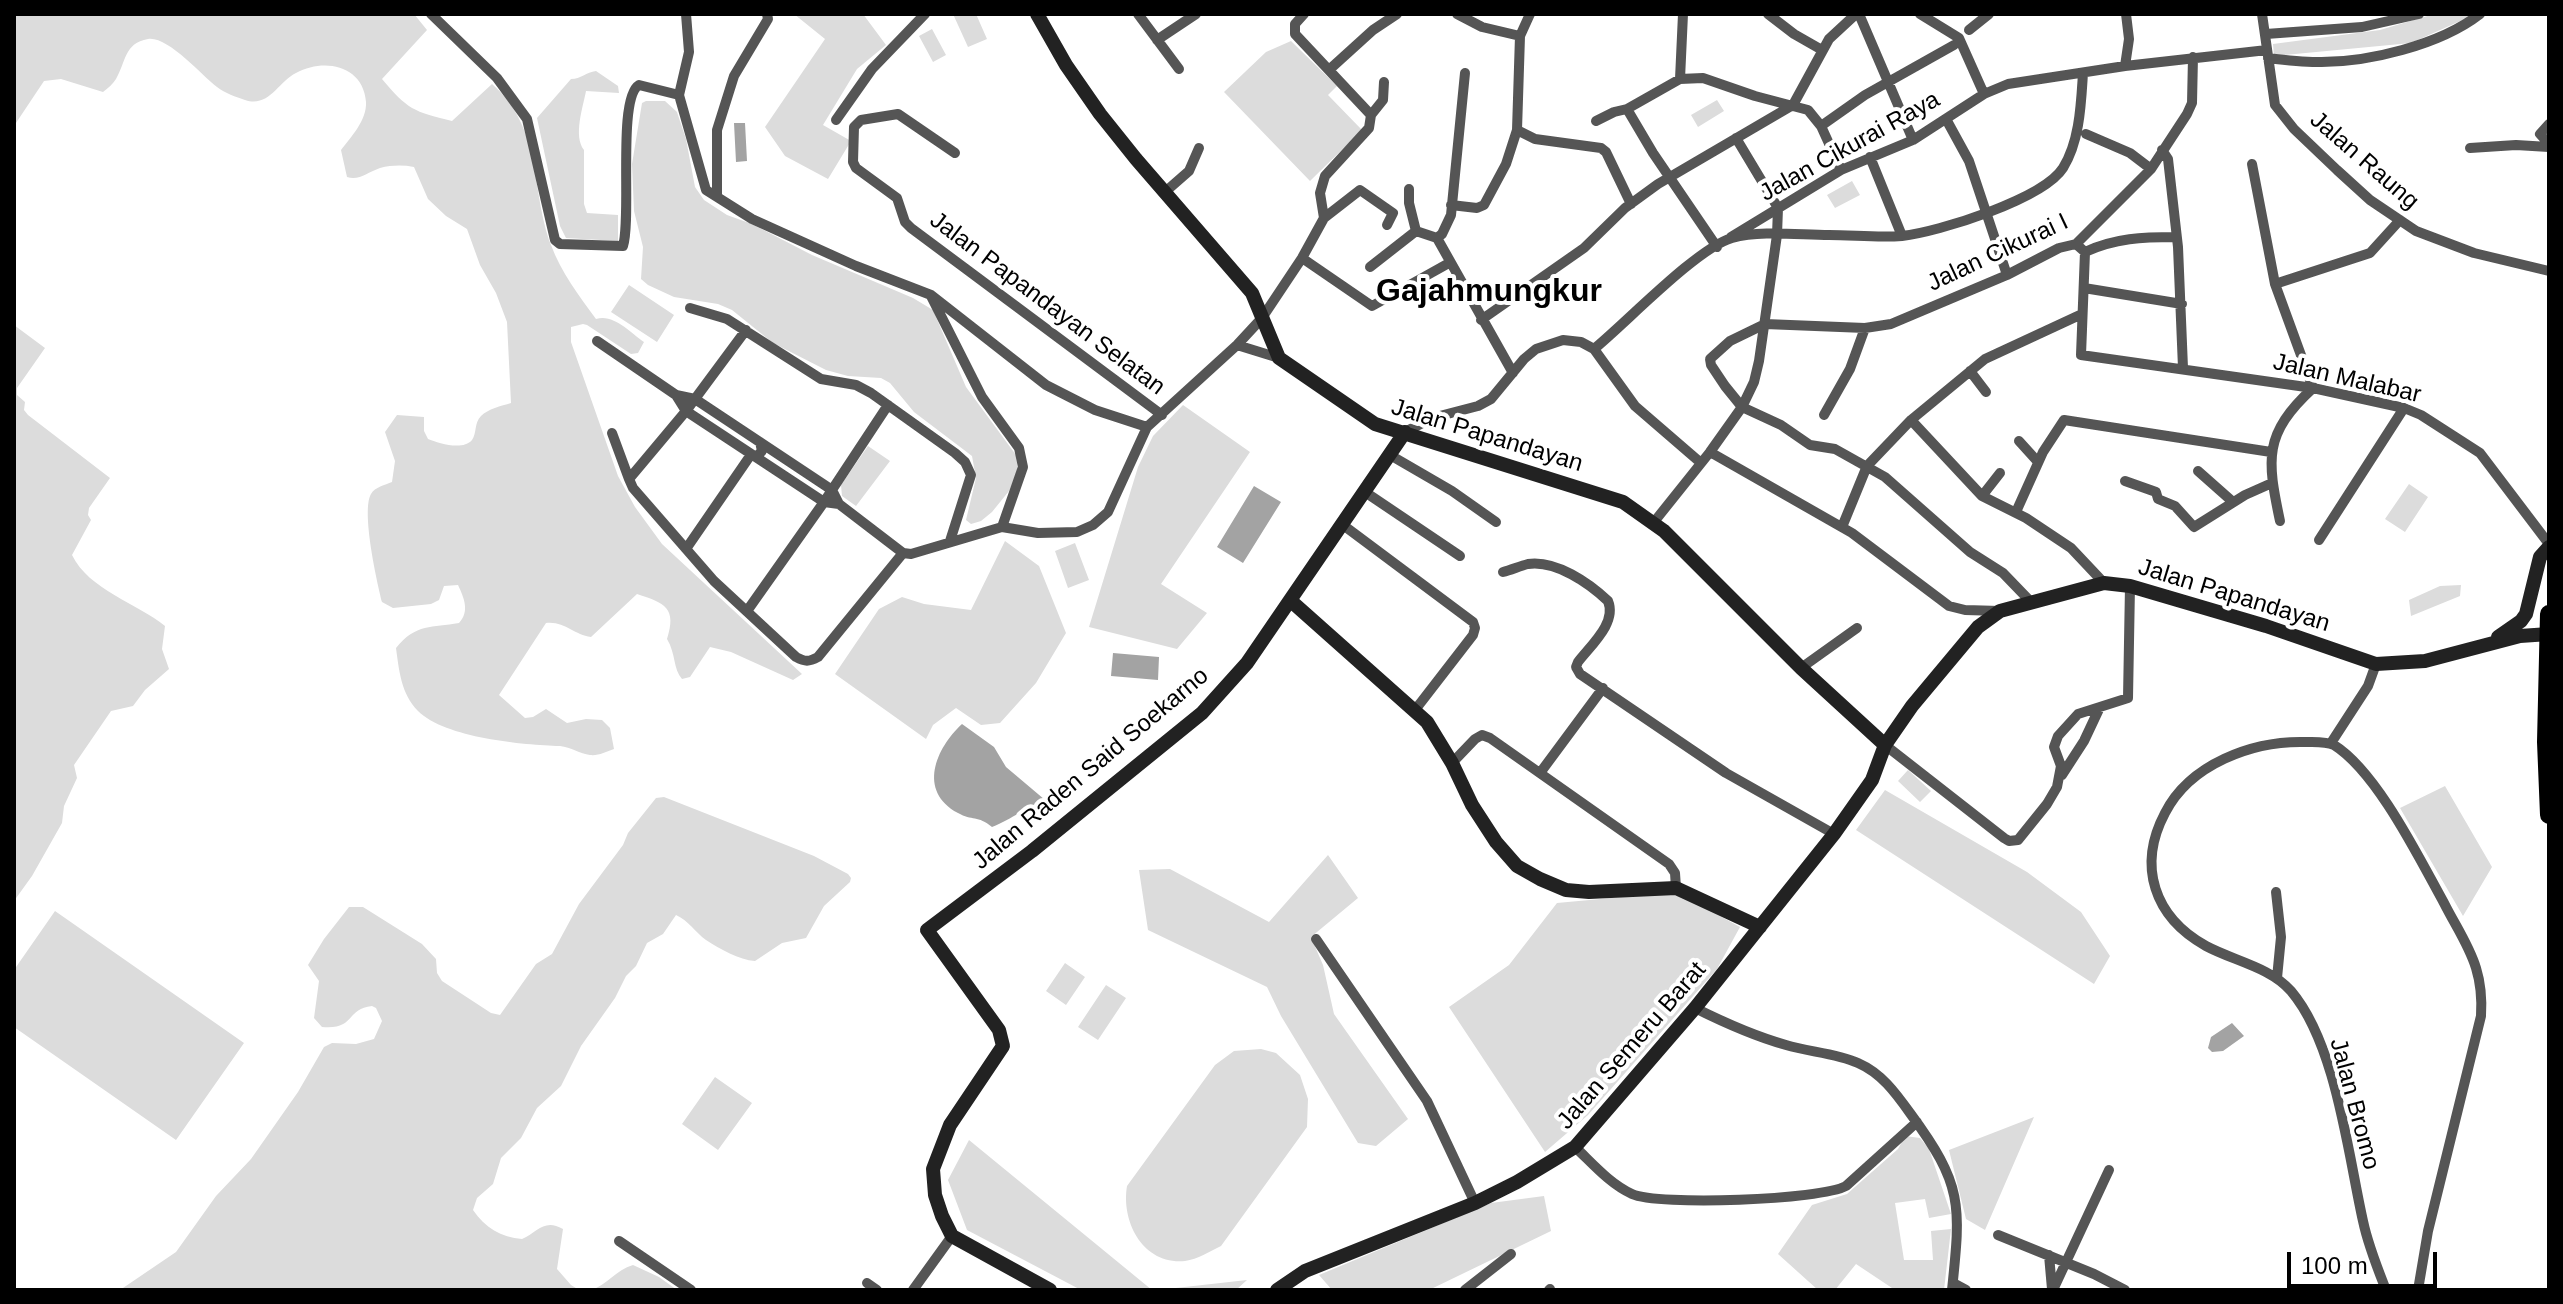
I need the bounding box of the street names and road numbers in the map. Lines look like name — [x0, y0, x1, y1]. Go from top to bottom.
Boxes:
street label: Jalan Cikurai Raya — [1755, 86, 1945, 208]
street label: Jalan Raung — [2304, 106, 2424, 216]
street label: Jalan Papandayan Selatan — [924, 206, 1170, 402]
street label: Jalan Cikurai I — [1923, 208, 2073, 298]
street label: Jalan Malabar — [2270, 348, 2424, 410]
street label: Jalan Papandayan — [1388, 393, 1586, 479]
street label: Jalan Papandayan — [2135, 553, 2333, 639]
street label: Jalan Raden Said Soekarno — [967, 662, 1215, 876]
street label: Jalan Semeru Barat — [1552, 957, 1712, 1135]
street label: Jalan Bromo — [2323, 1035, 2385, 1173]

